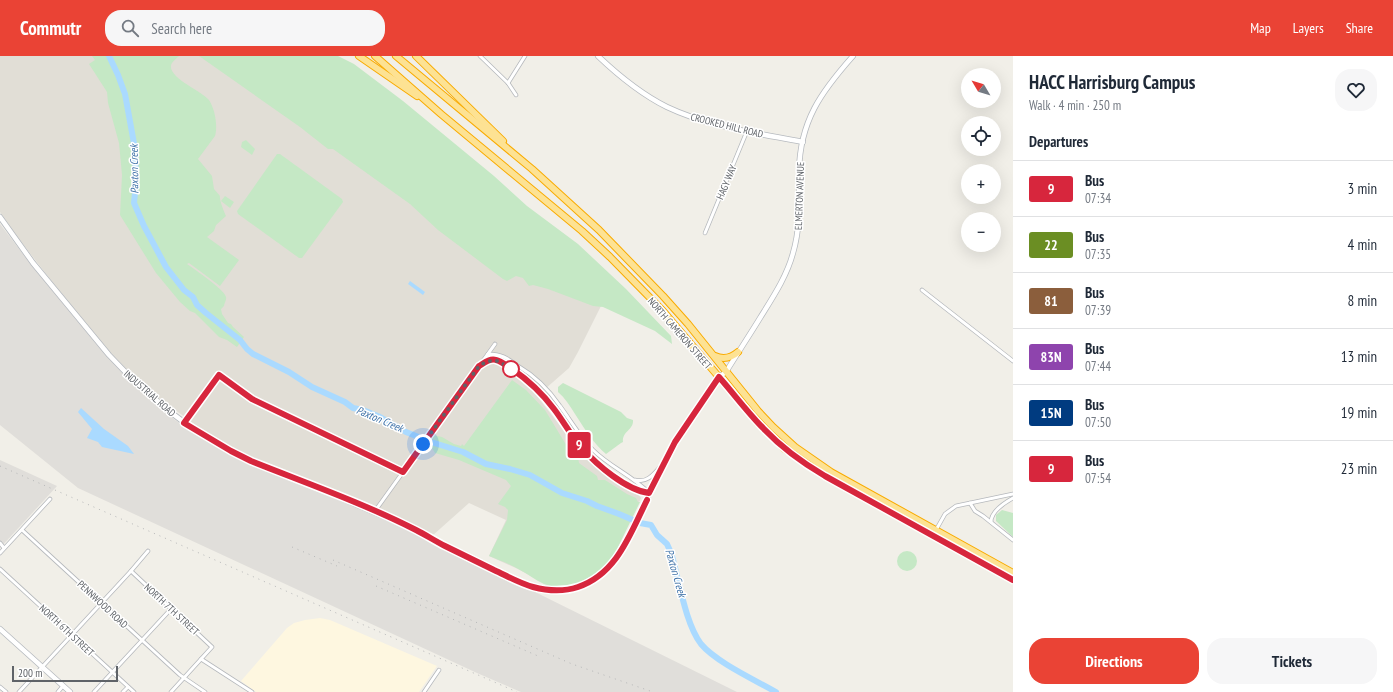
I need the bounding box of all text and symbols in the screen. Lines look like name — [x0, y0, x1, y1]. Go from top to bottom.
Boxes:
search box — [105, 10, 385, 46]
text: Commutr — [20, 16, 81, 40]
icon: search — [119, 17, 141, 39]
text: Search here — [151, 19, 212, 38]
text: Map — [1250, 19, 1271, 37]
text: Layers — [1293, 19, 1324, 37]
text: Share — [1346, 19, 1373, 37]
north arrow — [961, 68, 1001, 108]
map controls — [961, 68, 1001, 252]
button: heart — [1335, 69, 1377, 111]
text: HACC Harrisburg Campus — [1029, 70, 1195, 94]
text: Walk · 4 min · 250 m — [1029, 97, 1121, 114]
street label: CROOKED HILL ROAD — [689, 110, 764, 141]
button: locate — [961, 116, 1001, 156]
text: Departures — [1029, 132, 1088, 151]
water label: Paxton Creek — [127, 142, 141, 194]
street label: ELMERTON AVENUE — [792, 162, 807, 230]
street label: HAGY WAY — [713, 163, 740, 201]
button: + — [961, 164, 1001, 204]
text: Bus — [1085, 171, 1104, 190]
text: 3 min — [1347, 179, 1377, 198]
text: 9 — [1048, 180, 1054, 198]
text: 07:34 — [1085, 190, 1111, 207]
button: − — [961, 212, 1001, 252]
text: Bus — [1085, 227, 1104, 246]
text: 4 min — [1347, 235, 1377, 254]
text: 22 — [1044, 236, 1058, 254]
text: 07:35 — [1085, 246, 1111, 263]
text: Bus — [1085, 283, 1104, 302]
text: 8 min — [1347, 291, 1377, 310]
text: 81 — [1044, 292, 1058, 310]
street label: NORTH CAMERON STREET — [645, 295, 715, 372]
text: 07:39 — [1085, 302, 1111, 319]
text: Bus — [1085, 339, 1104, 358]
text: 13 min — [1341, 347, 1377, 366]
text: 83N — [1041, 348, 1061, 366]
text: 07:44 — [1085, 358, 1111, 375]
unlabelled marker — [502, 360, 520, 378]
street label: INDUSTRIAL ROAD — [121, 367, 178, 419]
text: Bus — [1085, 395, 1104, 414]
water label: Paxton Creek — [354, 403, 407, 436]
text: 19 min — [1341, 403, 1377, 422]
text: 15N — [1041, 404, 1061, 422]
text: 07:50 — [1085, 414, 1111, 431]
line badge: 9 — [566, 432, 592, 458]
your location — [413, 434, 433, 454]
text: 9 — [576, 436, 582, 454]
text: Bus — [1085, 451, 1104, 470]
text: 23 min — [1341, 459, 1377, 478]
text: 9 — [1048, 460, 1054, 478]
text: 07:54 — [1085, 470, 1111, 487]
water label: Paxton Creek — [662, 547, 690, 600]
street label: PENNWOOD ROAD — [75, 578, 131, 631]
street label: NORTH 7TH STREET — [142, 581, 202, 638]
street label: NORTH 6TH STREET — [37, 602, 97, 659]
button: Directions — [1029, 638, 1199, 684]
button: Tickets — [1207, 638, 1377, 684]
scale bar — [12, 664, 118, 683]
text: 200 m — [18, 666, 42, 680]

